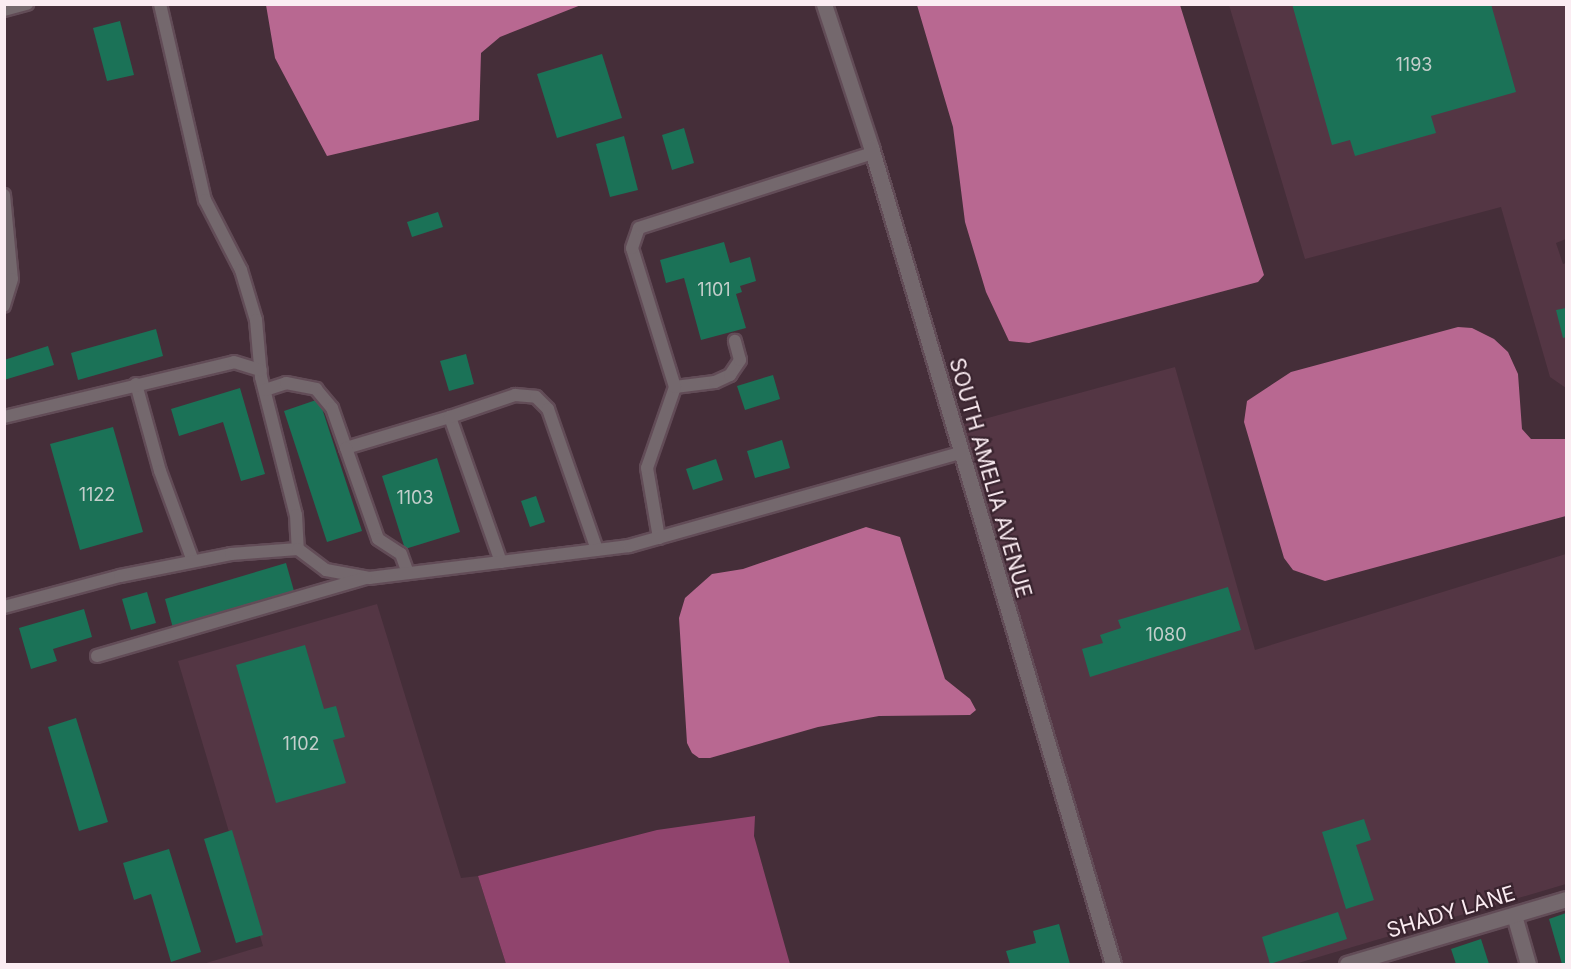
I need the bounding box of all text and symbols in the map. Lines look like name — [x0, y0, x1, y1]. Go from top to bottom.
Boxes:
house number: 1193 — [1396, 54, 1432, 76]
house number: 1101 — [697, 279, 731, 301]
street label: SOUTH AMELIA AVENUE — [944, 355, 1036, 601]
house number: 1122 — [79, 484, 115, 506]
house number: 1103 — [396, 487, 434, 509]
house number: 1080 — [1145, 624, 1187, 646]
house number: 1102 — [283, 733, 319, 755]
street label: SHADY LANE — [1384, 881, 1518, 943]

